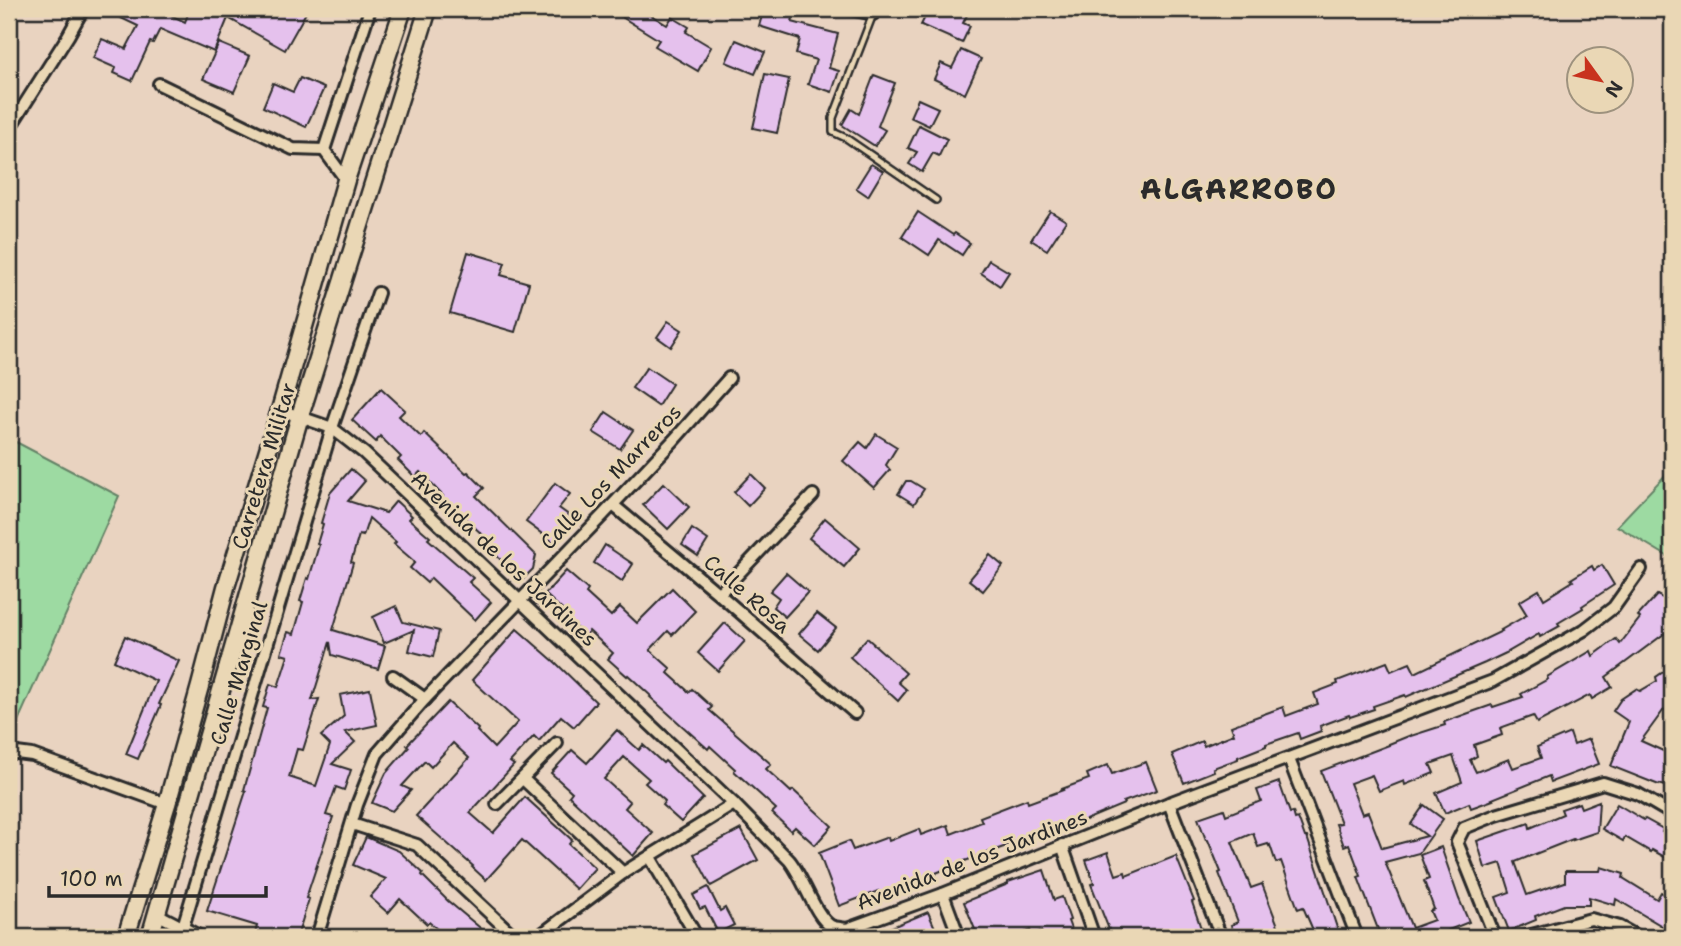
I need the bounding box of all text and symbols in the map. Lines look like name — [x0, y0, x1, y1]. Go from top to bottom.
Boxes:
north arrow — [1566, 46, 1636, 116]
text: N — [1599, 76, 1628, 102]
district label: ALGARROBO — [1140, 170, 1338, 208]
street label: Carretera Militar — [225, 379, 303, 553]
street label: Calle Los Marreros — [534, 398, 688, 556]
street label: Avenida de los Jardines — [405, 465, 603, 653]
street label: Calle Rosa — [698, 548, 796, 640]
street label: Calle Marginal — [204, 597, 274, 749]
street label: Avenida de los Jardines — [852, 803, 1092, 917]
scale bar — [49, 855, 266, 899]
text: 100 m — [60, 865, 123, 893]

